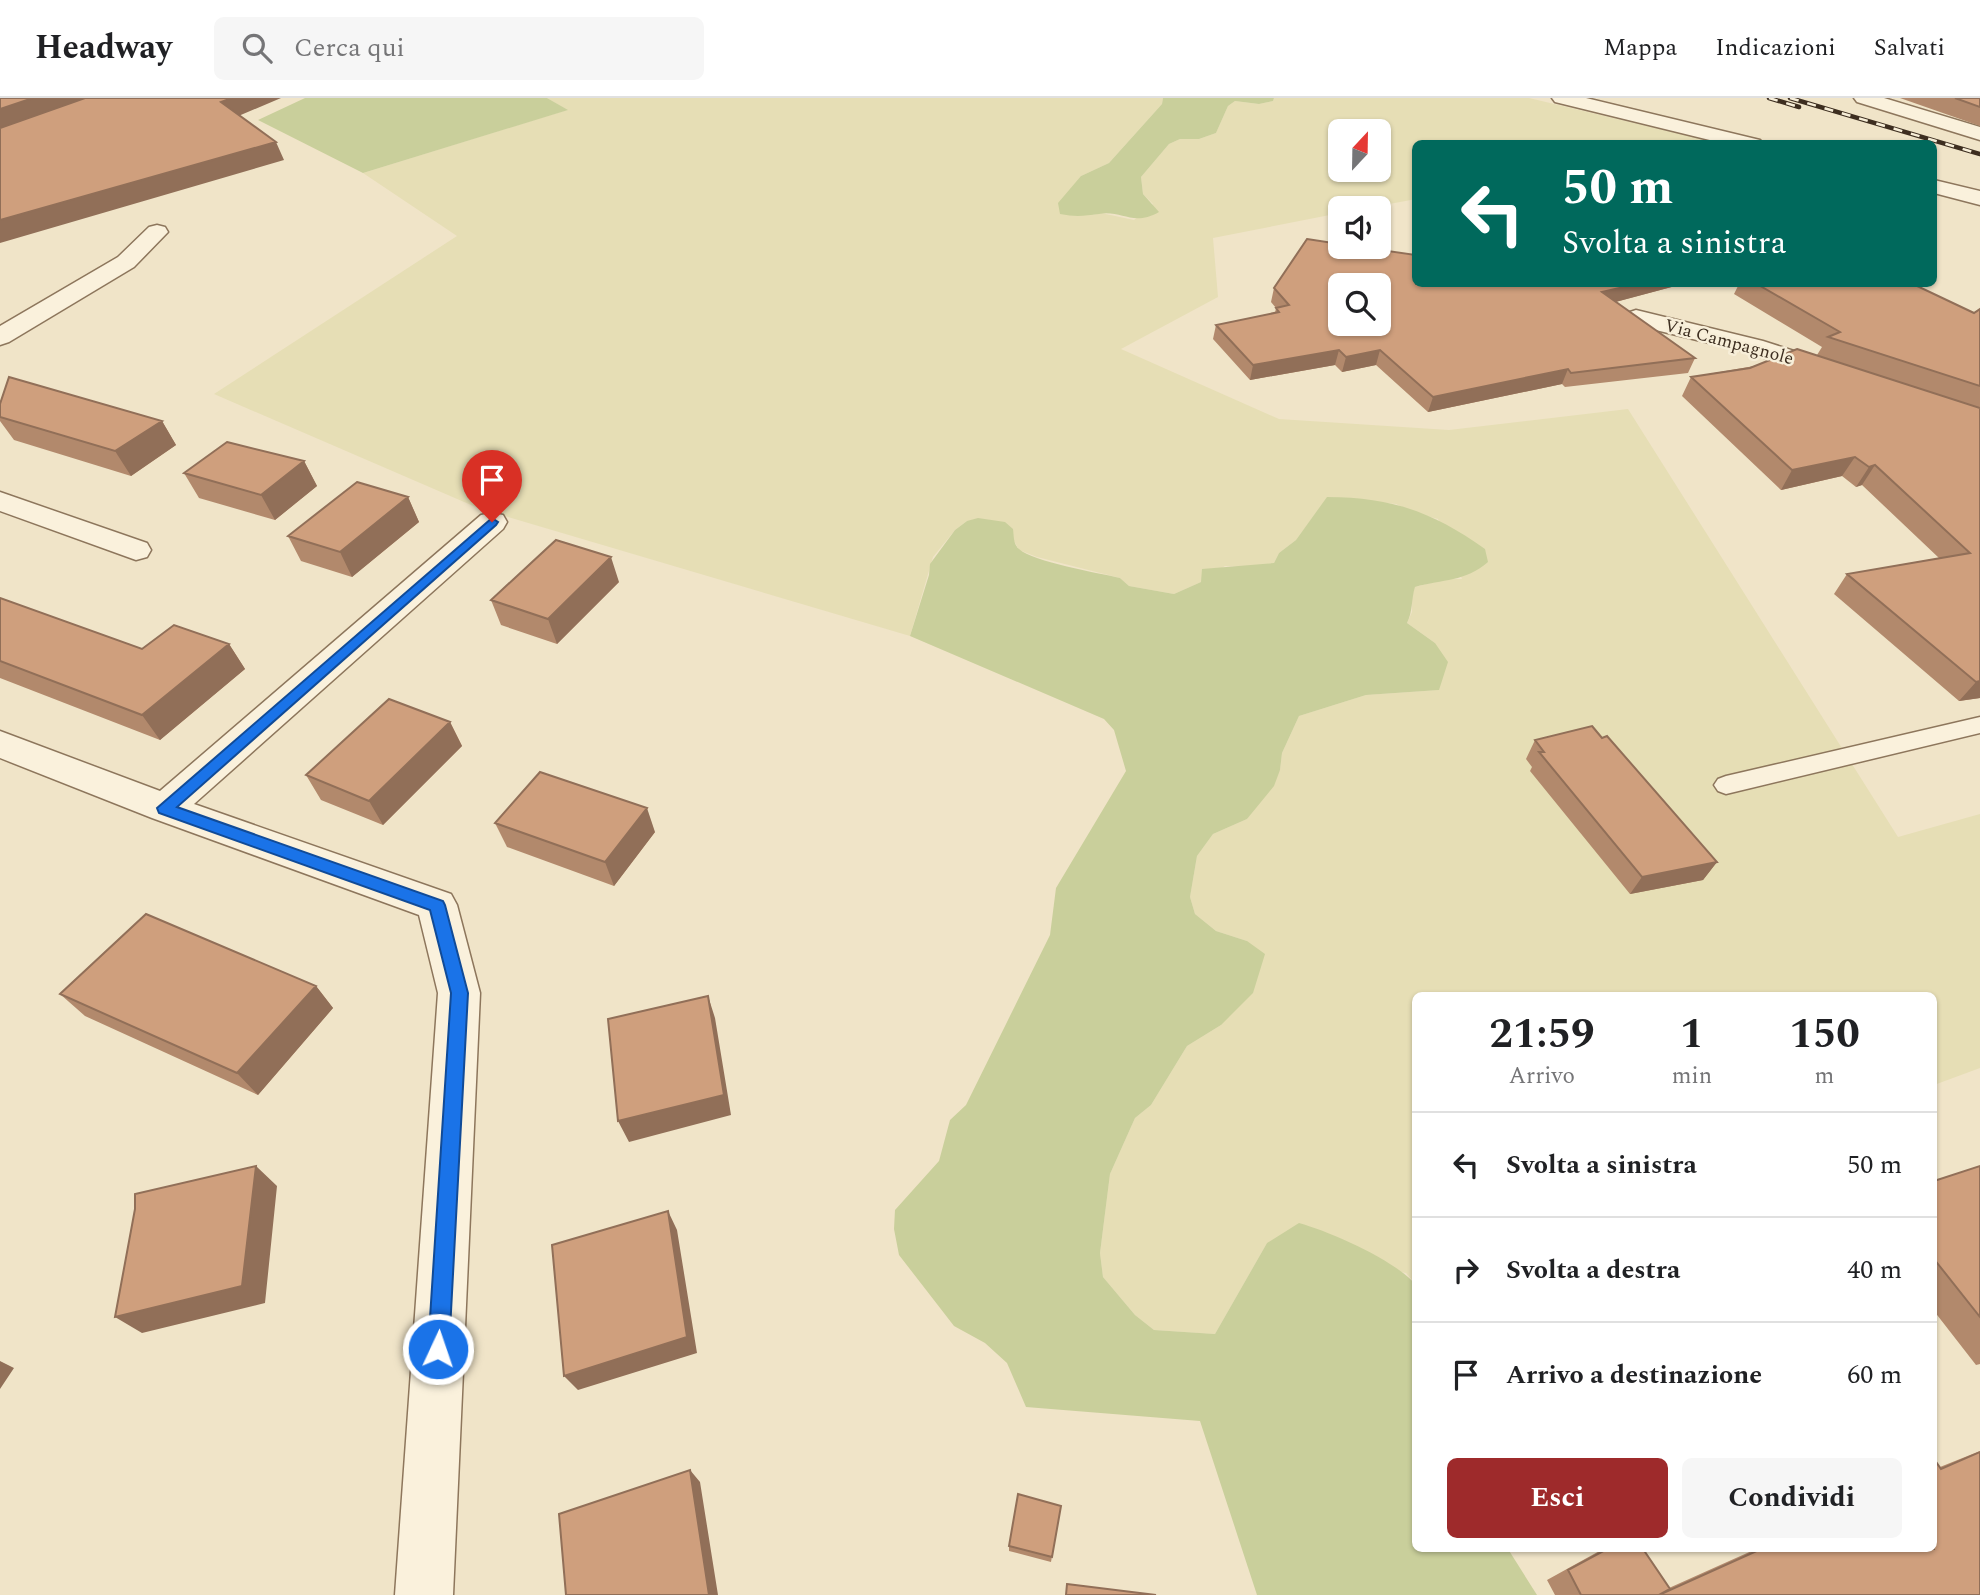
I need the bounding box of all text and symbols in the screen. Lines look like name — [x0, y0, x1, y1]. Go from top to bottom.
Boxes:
search box — [214, 17, 704, 80]
text: Headway — [35, 23, 172, 73]
text: Cerca qui — [294, 28, 405, 68]
icon: search — [238, 29, 276, 67]
text: Mappa — [1603, 30, 1677, 66]
text: Indicazioni — [1715, 30, 1836, 66]
text: Salvati — [1874, 30, 1945, 66]
north arrow — [1328, 119, 1391, 182]
map controls — [1328, 119, 1391, 336]
text: 50 m — [1562, 151, 1673, 226]
icon: left — [1447, 168, 1538, 259]
button: sound — [1328, 196, 1391, 259]
text: Svolta a sinistra — [1562, 219, 1786, 268]
button: search — [1328, 273, 1391, 336]
street label: Via Campagnole — [1662, 312, 1796, 372]
pin — [462, 450, 522, 522]
icon: arrive — [473, 461, 511, 499]
text: 21:59 — [1489, 1003, 1595, 1066]
text: 1 — [1680, 1003, 1704, 1066]
text: 150 — [1789, 1003, 1860, 1066]
text: Arrivo — [1509, 1059, 1575, 1094]
text: min — [1672, 1059, 1712, 1094]
text: m — [1815, 1059, 1834, 1094]
text: Svolta a sinistra — [1506, 1145, 1697, 1185]
text: 50 m — [1847, 1145, 1902, 1185]
icon: left — [1447, 1146, 1485, 1184]
text: Svolta a destra — [1506, 1250, 1680, 1290]
text: 40 m — [1847, 1250, 1902, 1290]
icon: right — [1447, 1251, 1485, 1289]
position arrow — [401, 1312, 475, 1386]
text: Arrivo a destinazione — [1506, 1355, 1762, 1395]
text: 60 m — [1847, 1355, 1902, 1395]
icon: arrive — [1447, 1356, 1485, 1394]
button: Esci — [1447, 1458, 1668, 1538]
button: Condividi — [1682, 1458, 1902, 1538]

